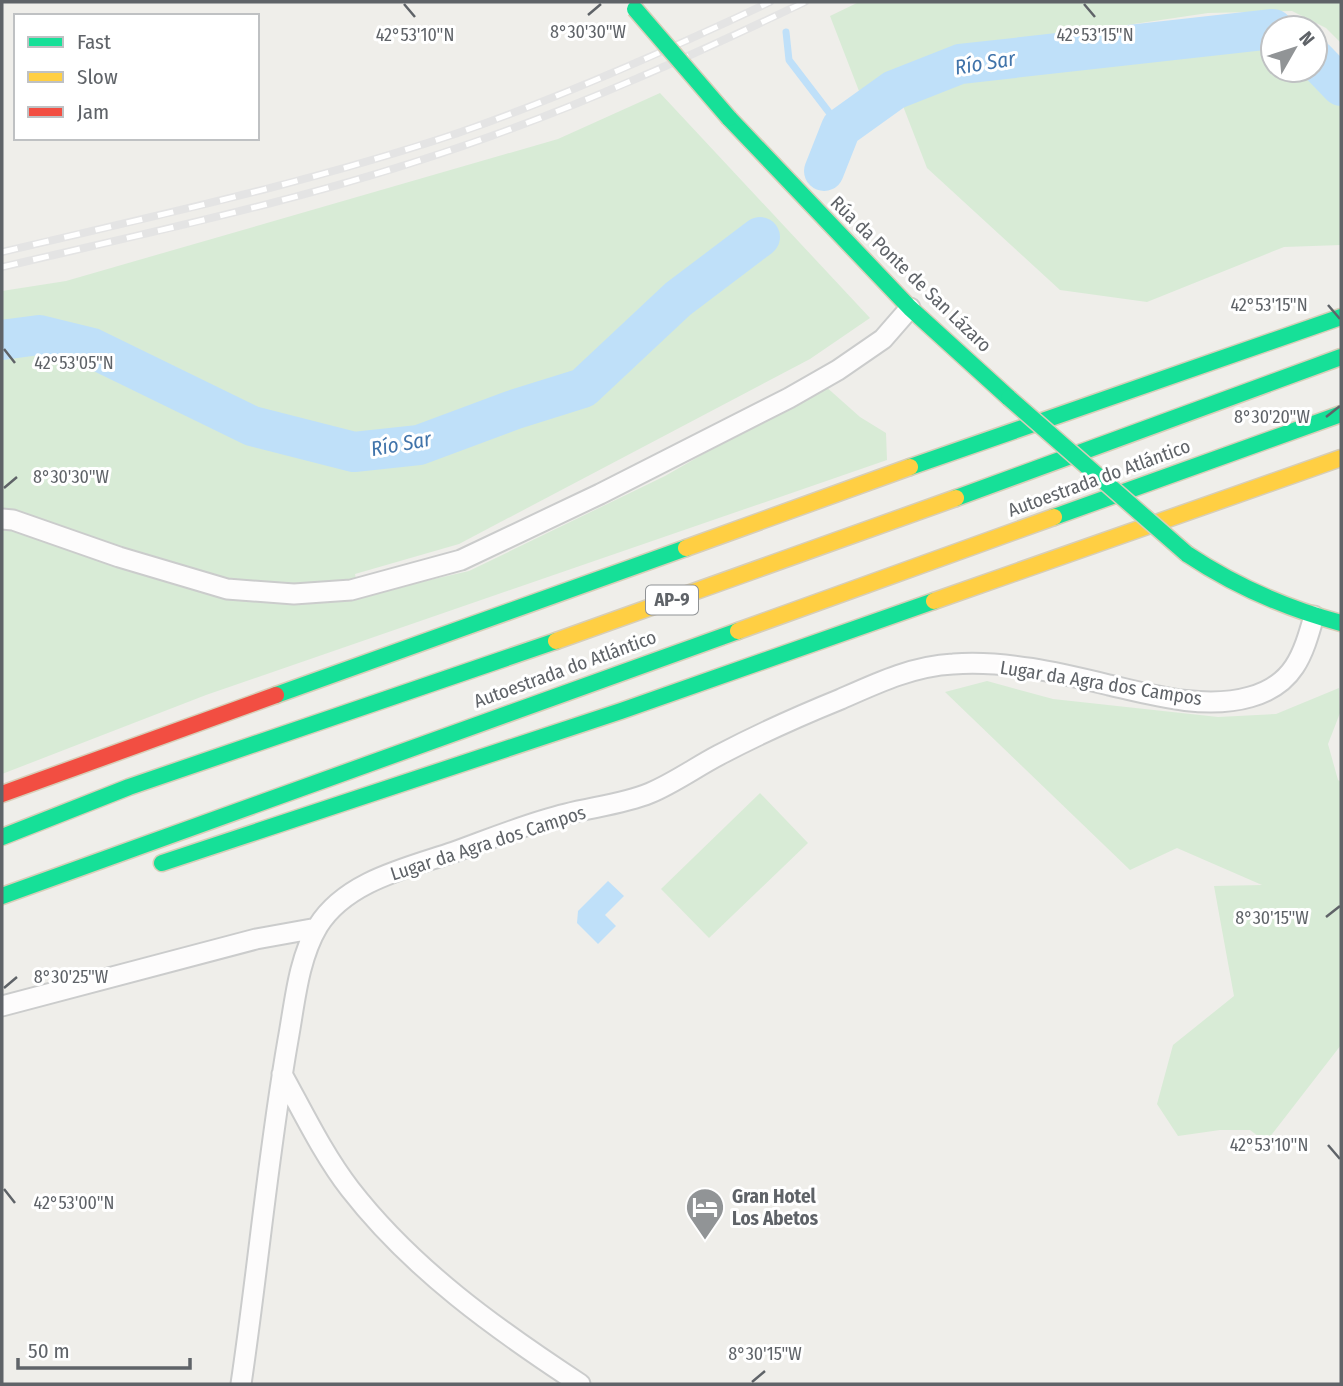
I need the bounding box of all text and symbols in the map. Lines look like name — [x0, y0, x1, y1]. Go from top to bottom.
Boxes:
legend — [14, 14, 259, 140]
north arrow — [1259, 14, 1329, 84]
text: 8°30'30"W — [550, 21, 627, 43]
text: 42°53'10"N — [376, 24, 454, 46]
text: 42°53'15"N — [1056, 24, 1134, 46]
text: N — [1294, 27, 1319, 50]
text: Fast — [77, 29, 111, 55]
water label: Río Sar — [953, 45, 1018, 81]
text: Slow — [77, 64, 118, 90]
text: Jam — [77, 99, 109, 125]
street label: Rúa da Ponte de San Lázaro — [826, 191, 996, 357]
text: 42°53'15"N — [1230, 294, 1308, 316]
text: 42°53'05"N — [34, 352, 114, 374]
text: 8°30'20"W — [1234, 406, 1310, 428]
water label: Río Sar — [369, 426, 434, 462]
street label: Autoestrada do Atlántico — [1005, 434, 1193, 522]
text: 8°30'30"W — [33, 466, 110, 488]
road number: AP-9 — [646, 586, 698, 614]
street label: Autoestrada do Atlántico — [471, 625, 659, 713]
street label: Lugar da Agra dos Campos — [998, 656, 1204, 710]
street label: Lugar da Agra dos Campos — [387, 801, 589, 885]
text: 8°30'15"W — [1235, 907, 1309, 929]
text: 8°30'25"W — [34, 966, 109, 988]
text: 42°53'10"N — [1230, 1134, 1308, 1156]
place label: Gran Hotel Los Abetos — [732, 1185, 819, 1230]
hotel icon: Gran Hotel Los Abetos — [684, 1186, 726, 1241]
text: 42°53'00"N — [34, 1192, 114, 1214]
scale bar — [18, 1326, 189, 1370]
text: 50 m — [28, 1338, 70, 1364]
text: 8°30'15"W — [728, 1343, 802, 1365]

